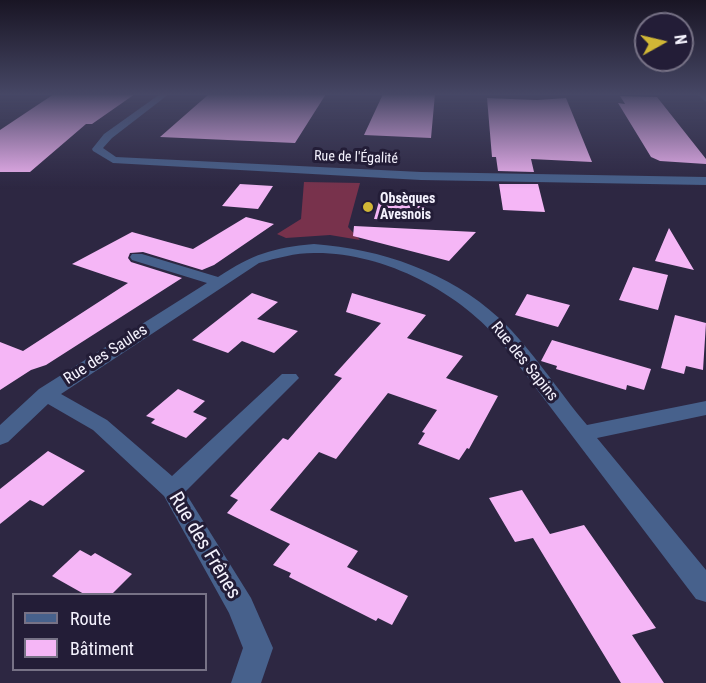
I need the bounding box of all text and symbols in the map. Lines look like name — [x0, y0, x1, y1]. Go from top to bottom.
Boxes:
north arrow — [634, 12, 694, 72]
text: N — [670, 34, 690, 46]
street label: Rue de l'Égalité — [314, 148, 398, 168]
place label: Obsèques Avesnois — [380, 191, 435, 224]
marker: Obsèques Avesnois — [361, 200, 375, 214]
street label: Rue des Sapins — [486, 319, 562, 405]
street label: Rue des Saules — [61, 321, 151, 389]
street label: Rue des Frênes — [163, 488, 245, 604]
legend — [12, 593, 207, 671]
text: Route — [70, 608, 111, 629]
text: Bâtiment — [70, 638, 134, 659]

